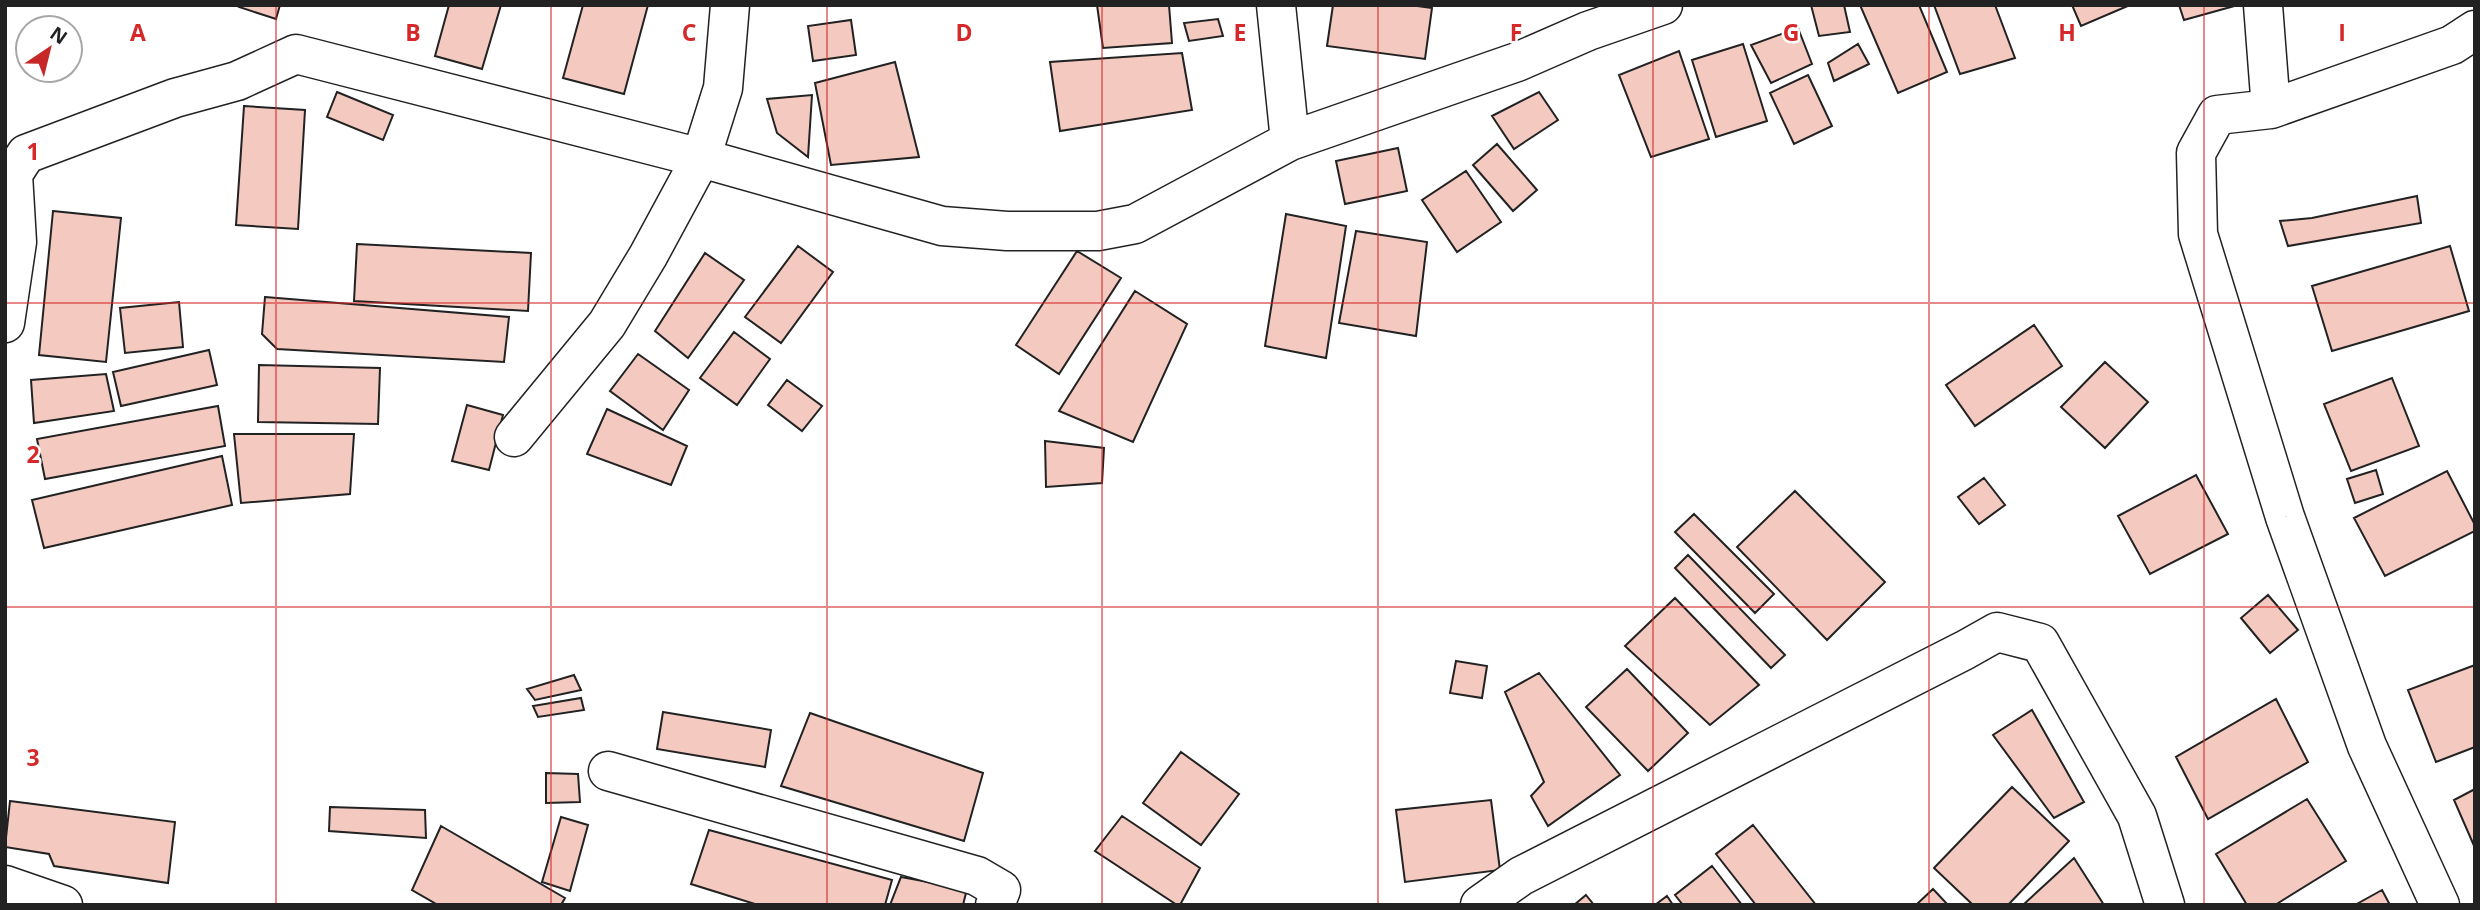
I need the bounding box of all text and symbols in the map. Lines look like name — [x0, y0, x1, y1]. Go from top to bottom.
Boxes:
north arrow — [14, 14, 84, 84]
text: A — [130, 16, 146, 48]
text: B — [405, 16, 421, 48]
text: C — [682, 16, 696, 48]
text: D — [955, 16, 973, 48]
text: E — [1234, 16, 1246, 48]
text: F — [1510, 16, 1522, 48]
text: G — [1783, 16, 1799, 48]
text: H — [2058, 16, 2076, 48]
text: I — [2338, 16, 2346, 48]
text: N — [45, 20, 73, 50]
text: 1 — [26, 135, 40, 167]
text: 2 — [26, 438, 40, 470]
text: 3 — [26, 741, 40, 773]

